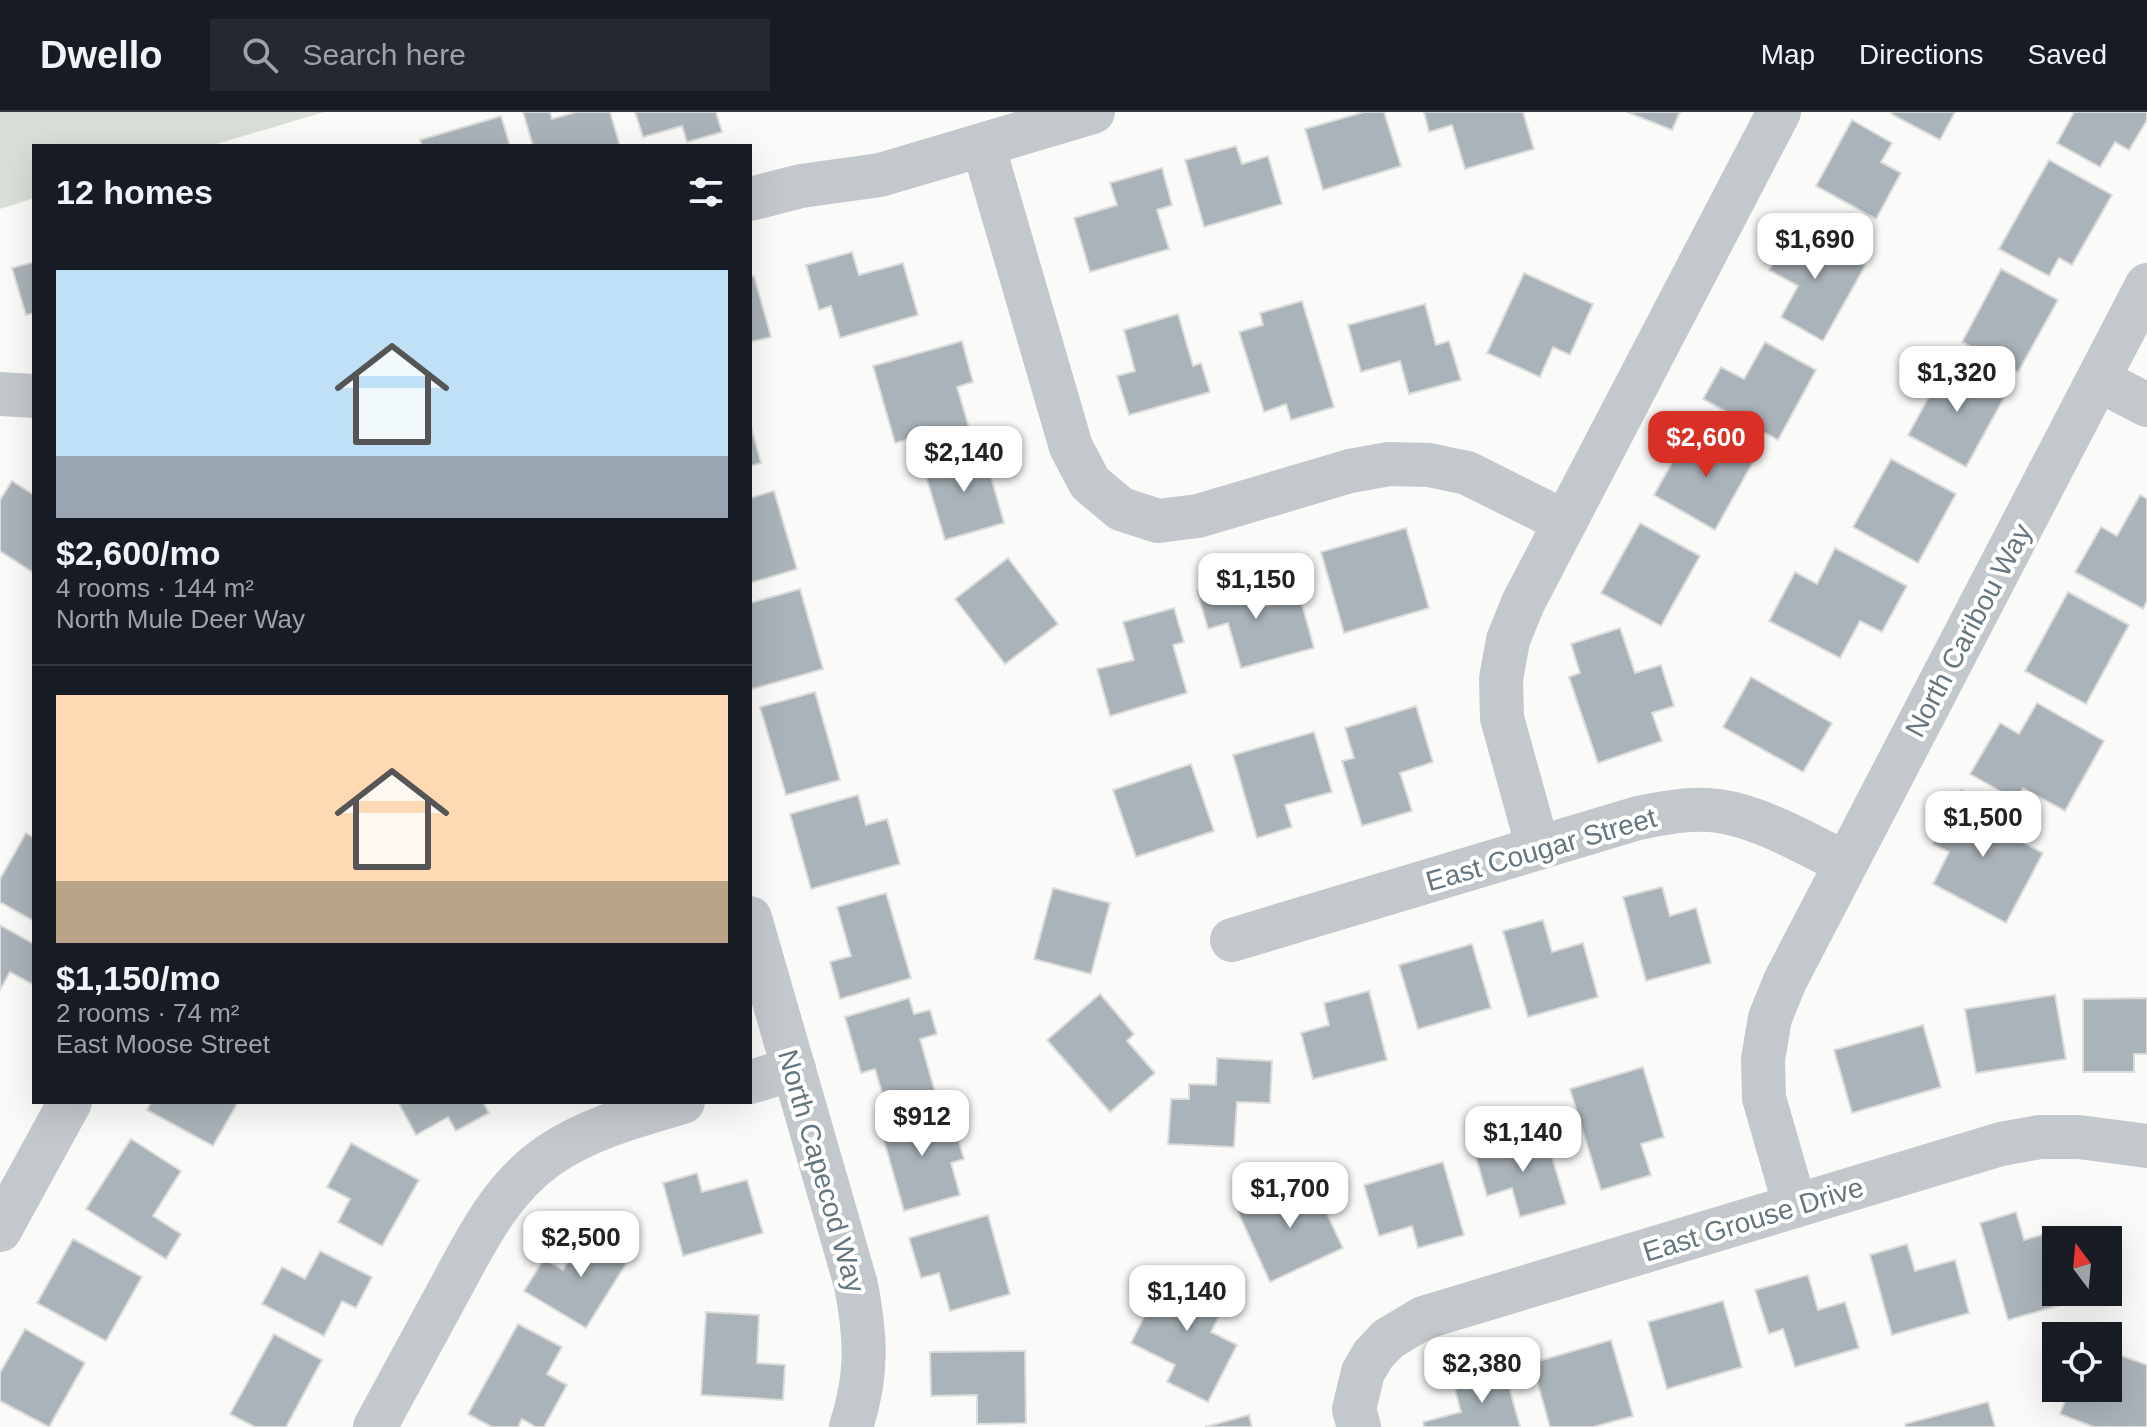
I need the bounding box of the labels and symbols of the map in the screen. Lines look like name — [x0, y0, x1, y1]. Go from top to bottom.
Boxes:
pin: $1,690 — [1750, 213, 1880, 281]
pin: $1,320 — [1892, 346, 2022, 414]
pin: $2,600 — [1641, 411, 1771, 479]
pin: $2,140 — [899, 426, 1029, 494]
street label: North Caribou Way — [1899, 518, 2038, 742]
pin: $1,150 — [1191, 553, 1321, 621]
pin: $1,500 — [1918, 791, 2048, 859]
street label: East Cougar Street — [1422, 802, 1660, 897]
street label: North Capecod Way — [772, 1046, 871, 1296]
pin: $912 — [875, 1090, 969, 1158]
pin: $1,140 — [1458, 1106, 1588, 1174]
pin: $1,700 — [1225, 1162, 1355, 1230]
street label: East Grouse Drive — [1639, 1171, 1867, 1268]
pin: $2,500 — [516, 1211, 646, 1279]
north arrow — [2042, 1226, 2122, 1306]
pin: $1,140 — [1122, 1265, 1252, 1333]
pin: $2,380 — [1417, 1337, 1547, 1405]

